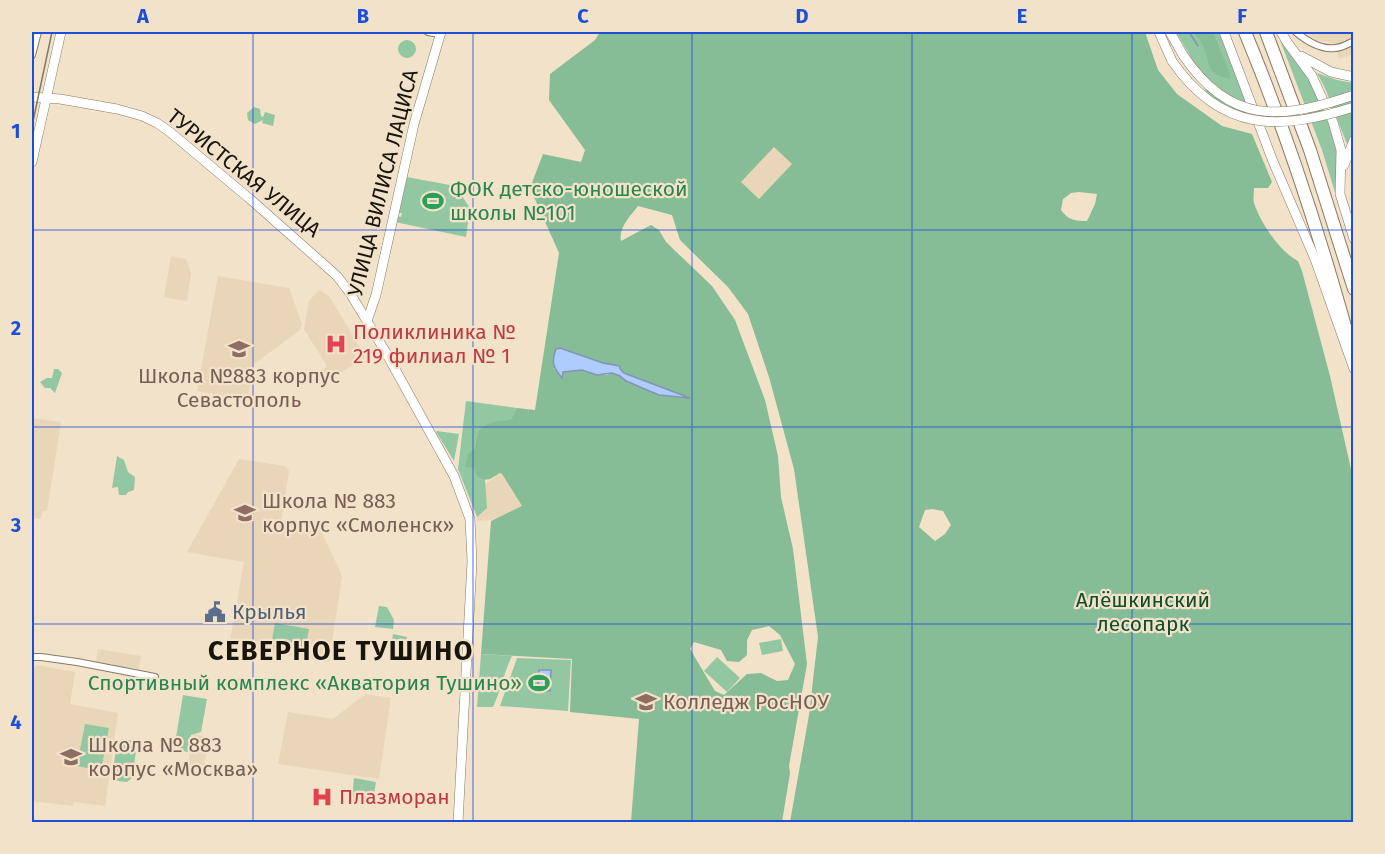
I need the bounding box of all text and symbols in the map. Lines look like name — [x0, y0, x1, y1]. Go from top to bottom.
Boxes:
text: A — [136, 4, 150, 28]
text: B — [357, 4, 369, 28]
text: C — [577, 4, 589, 28]
text: D — [795, 4, 809, 28]
text: E — [1017, 4, 1027, 28]
text: F — [1237, 4, 1247, 28]
street label: УЛИЦА ВИЛИСА ЛАЦИСА — [342, 67, 424, 299]
street label: ТУРИСТСКАЯ УЛИЦА — [162, 103, 326, 243]
text: 1 — [11, 119, 21, 143]
place label: ФОК детско-юношеской школы №101 — [450, 176, 688, 226]
sports icon: ФОК детско-юношеской школы №101 — [421, 189, 445, 213]
text: 2 — [11, 316, 21, 340]
place label: Поликлиника № 219 филиал № 1 — [353, 319, 516, 369]
hospital icon: Поликлиника № 219 филиал № 1 — [324, 332, 348, 356]
school or university icon: Школа №883 корпус Севастополь — [227, 337, 251, 361]
place label: Школа №883 корпус Севастополь — [138, 363, 340, 413]
place label: Школа № 883 корпус «Смоленск» — [262, 488, 455, 538]
school or university icon: Школа № 883 корпус «Смоленск» — [233, 501, 257, 525]
text: 3 — [10, 513, 21, 537]
park label: Алёшкинский лесопарк — [1076, 587, 1210, 637]
place label: Крылья — [232, 599, 307, 625]
public building icon: Крылья — [203, 600, 227, 624]
district label: СЕВЕРНОЕ ТУШИНО — [208, 635, 474, 667]
place label: Спортивный комплекс «Акватория Тушино» — [88, 670, 522, 696]
sports icon: Спортивный комплекс «Акватория Тушино» — [527, 671, 551, 695]
place label: Колледж РосНОУ — [663, 689, 829, 715]
school or university icon: Колледж РосНОУ — [634, 690, 658, 714]
text: 4 — [10, 710, 22, 734]
place label: Школа № 883 корпус «Москва» — [88, 732, 258, 782]
school or university icon: Школа № 883 корпус «Москва» — [59, 745, 83, 769]
place label: Плазморан — [339, 784, 450, 810]
hospital icon: Плазморан — [310, 785, 334, 809]

